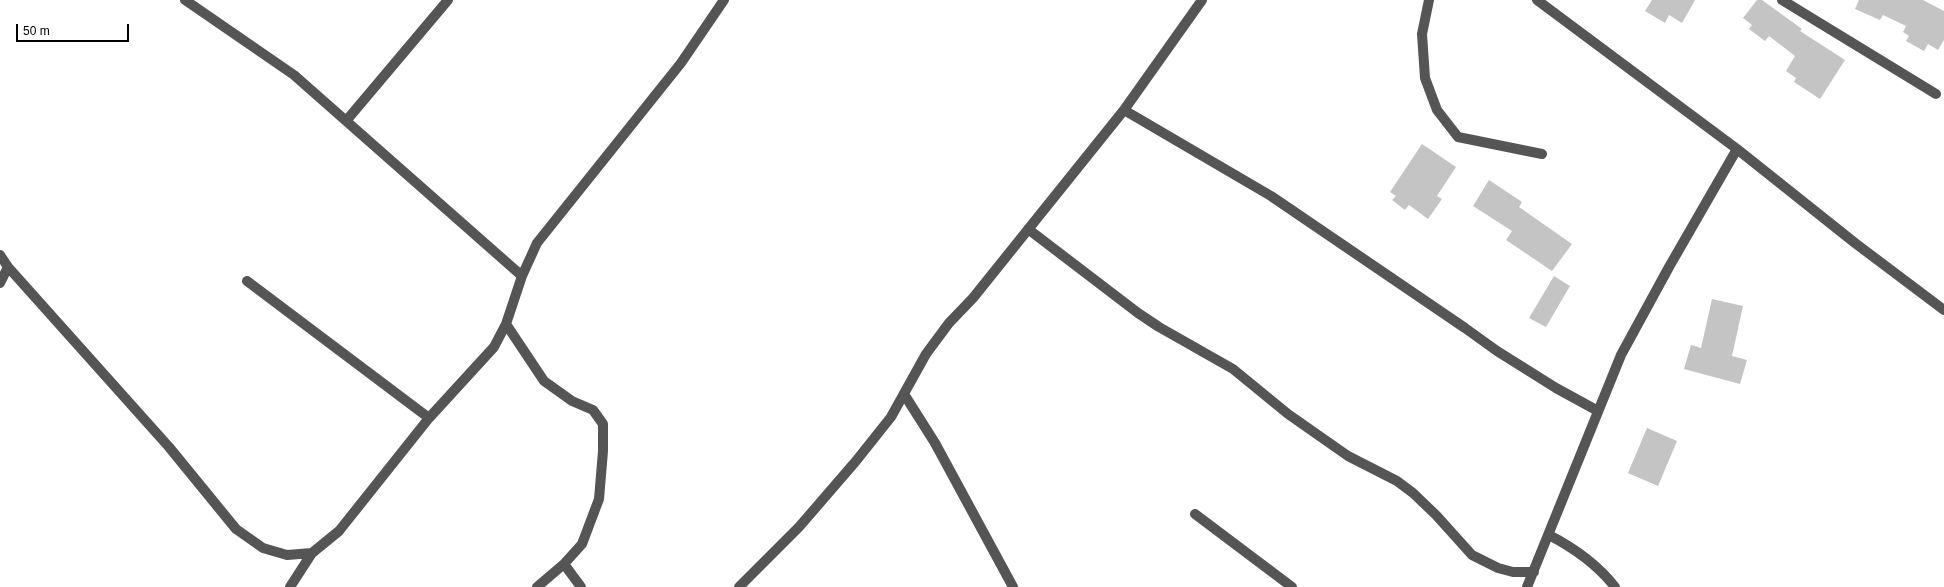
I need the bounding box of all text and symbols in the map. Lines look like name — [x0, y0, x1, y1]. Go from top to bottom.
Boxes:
scale bar — [18, 16, 131, 42]
text: 50 m — [23, 24, 50, 38]

